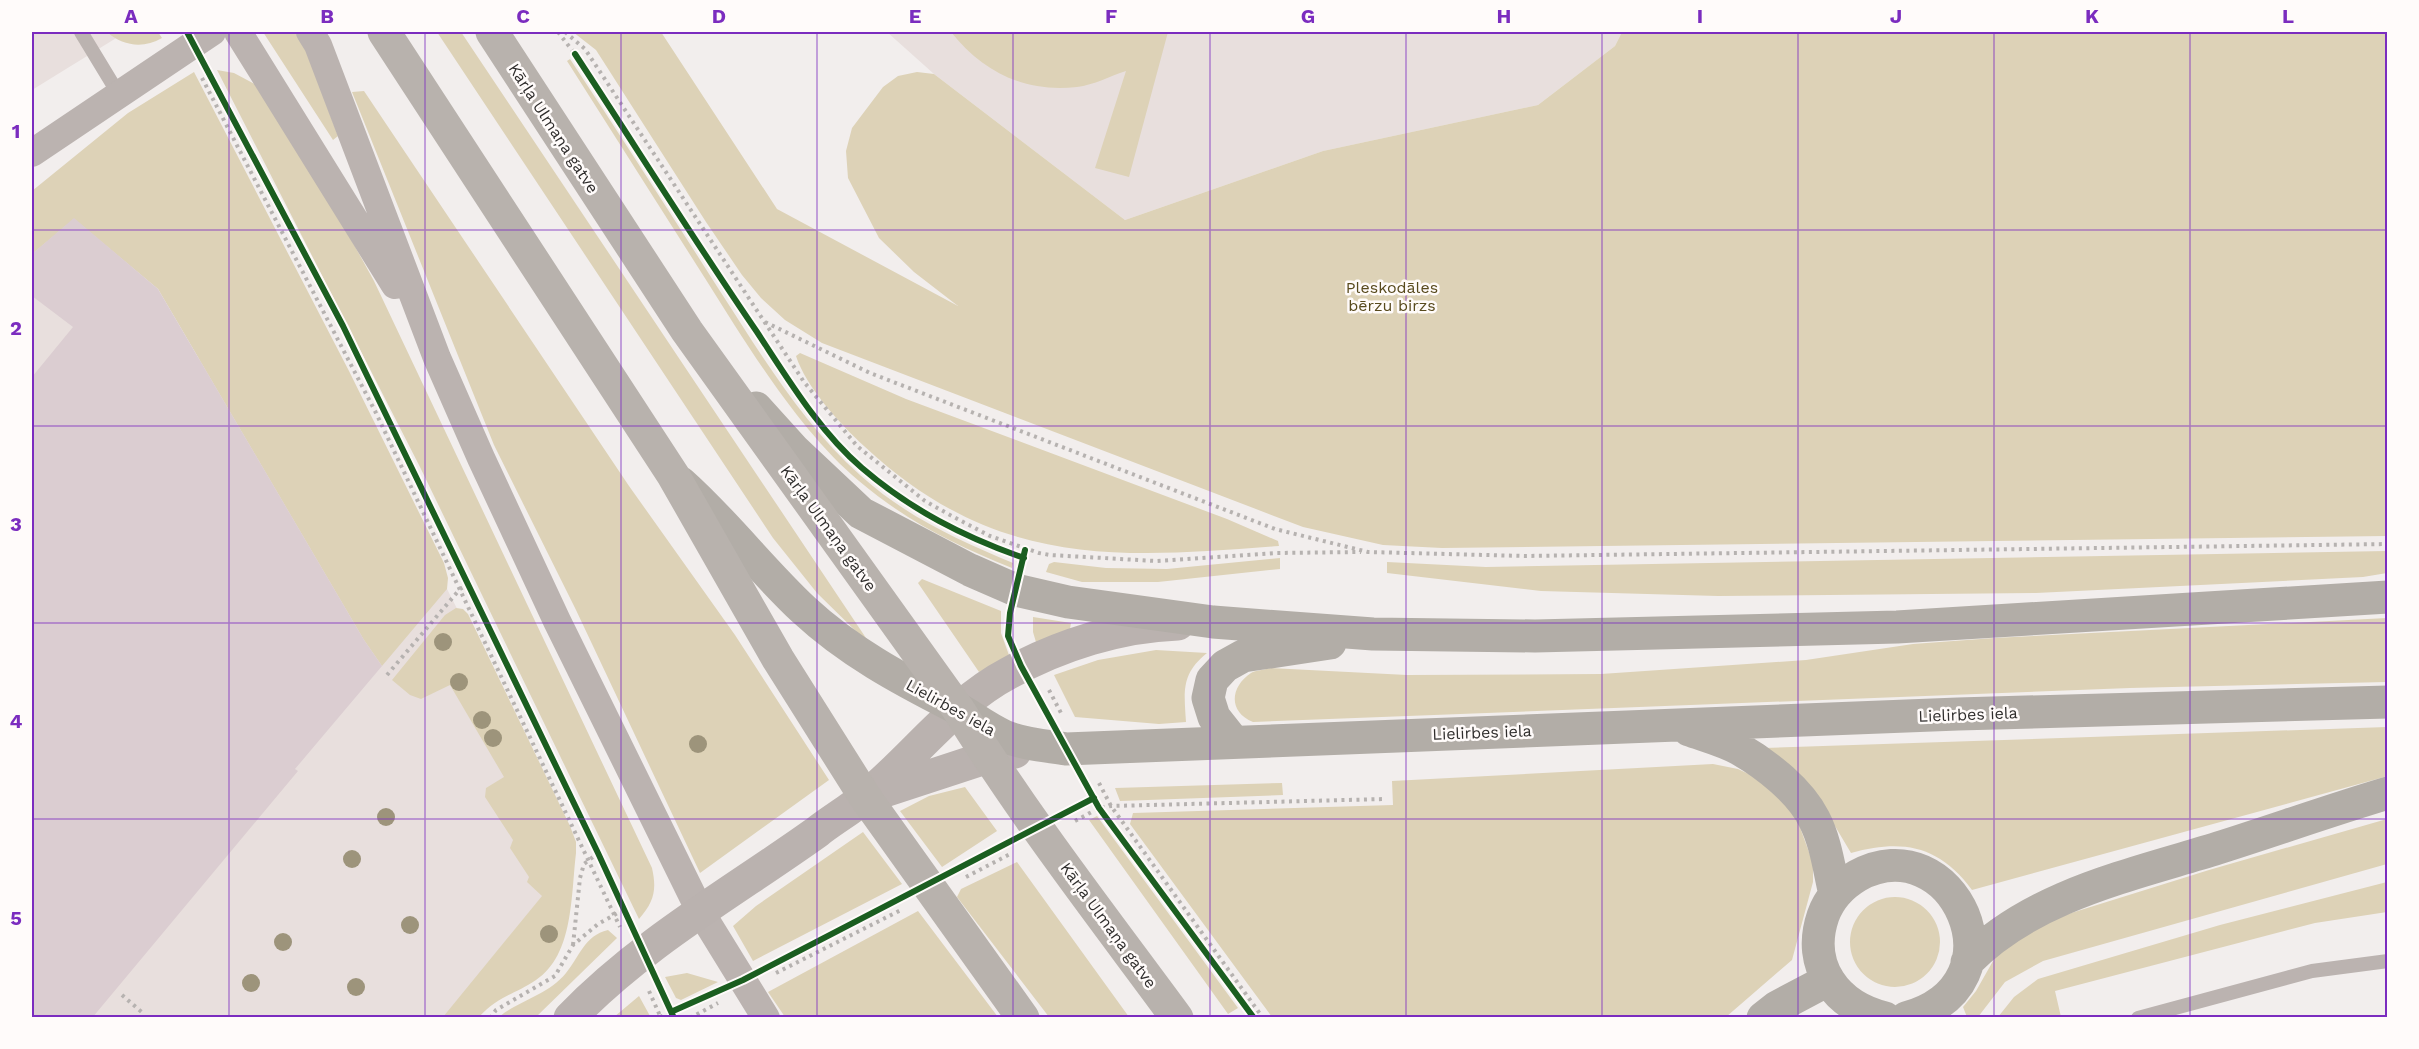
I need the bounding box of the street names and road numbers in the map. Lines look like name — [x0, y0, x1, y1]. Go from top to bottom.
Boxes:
street label: Kārļa Ulmaņa gatve — [505, 60, 603, 197]
street label: Kārļa Ulmaņa gatve — [777, 462, 881, 595]
street label: Lielirbes iela — [903, 675, 999, 740]
street label: Lielirbes iela — [1918, 703, 2018, 726]
street label: Lielirbes iela — [1432, 721, 1532, 744]
street label: Kārļa Ulmaņa gatve — [1057, 859, 1161, 992]

